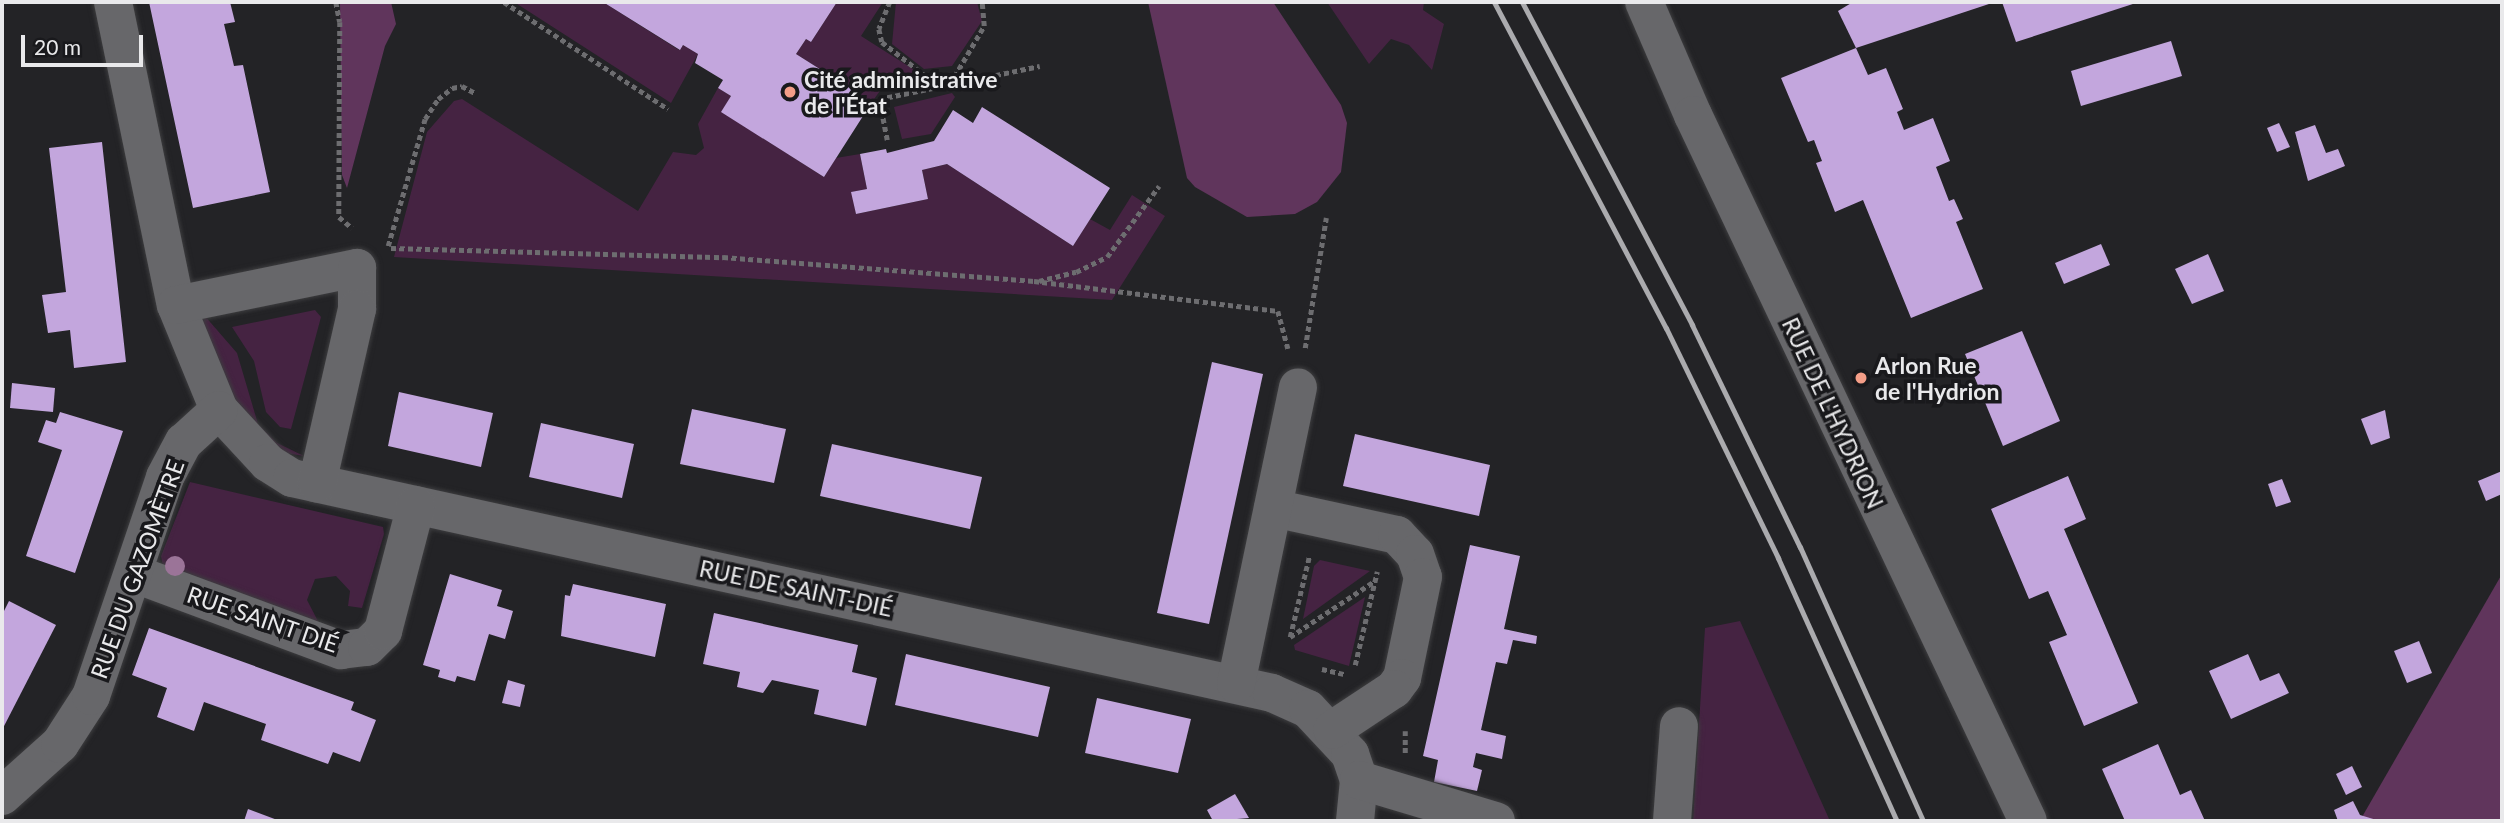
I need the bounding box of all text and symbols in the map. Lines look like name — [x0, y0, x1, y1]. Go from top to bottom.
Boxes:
scale bar — [24, 21, 147, 65]
text: 20 m — [34, 34, 81, 59]
place label: Cité administrative de l'État — [804, 65, 997, 119]
marker: Cité administrative de l'État — [782, 84, 798, 100]
street label: RUE DE L'HYDRION — [1777, 313, 1889, 513]
place label: Arlon Rue de l'Hydrion — [1875, 351, 1999, 405]
marker: Arlon Rue de l'Hydrion — [1853, 370, 1869, 386]
street label: RUE DU GAZOMÈTRE — [85, 456, 189, 682]
street label: RUE DE SAINT-DIÉ — [697, 554, 895, 622]
street label: RUE SAINT DIÉ — [183, 580, 343, 658]

